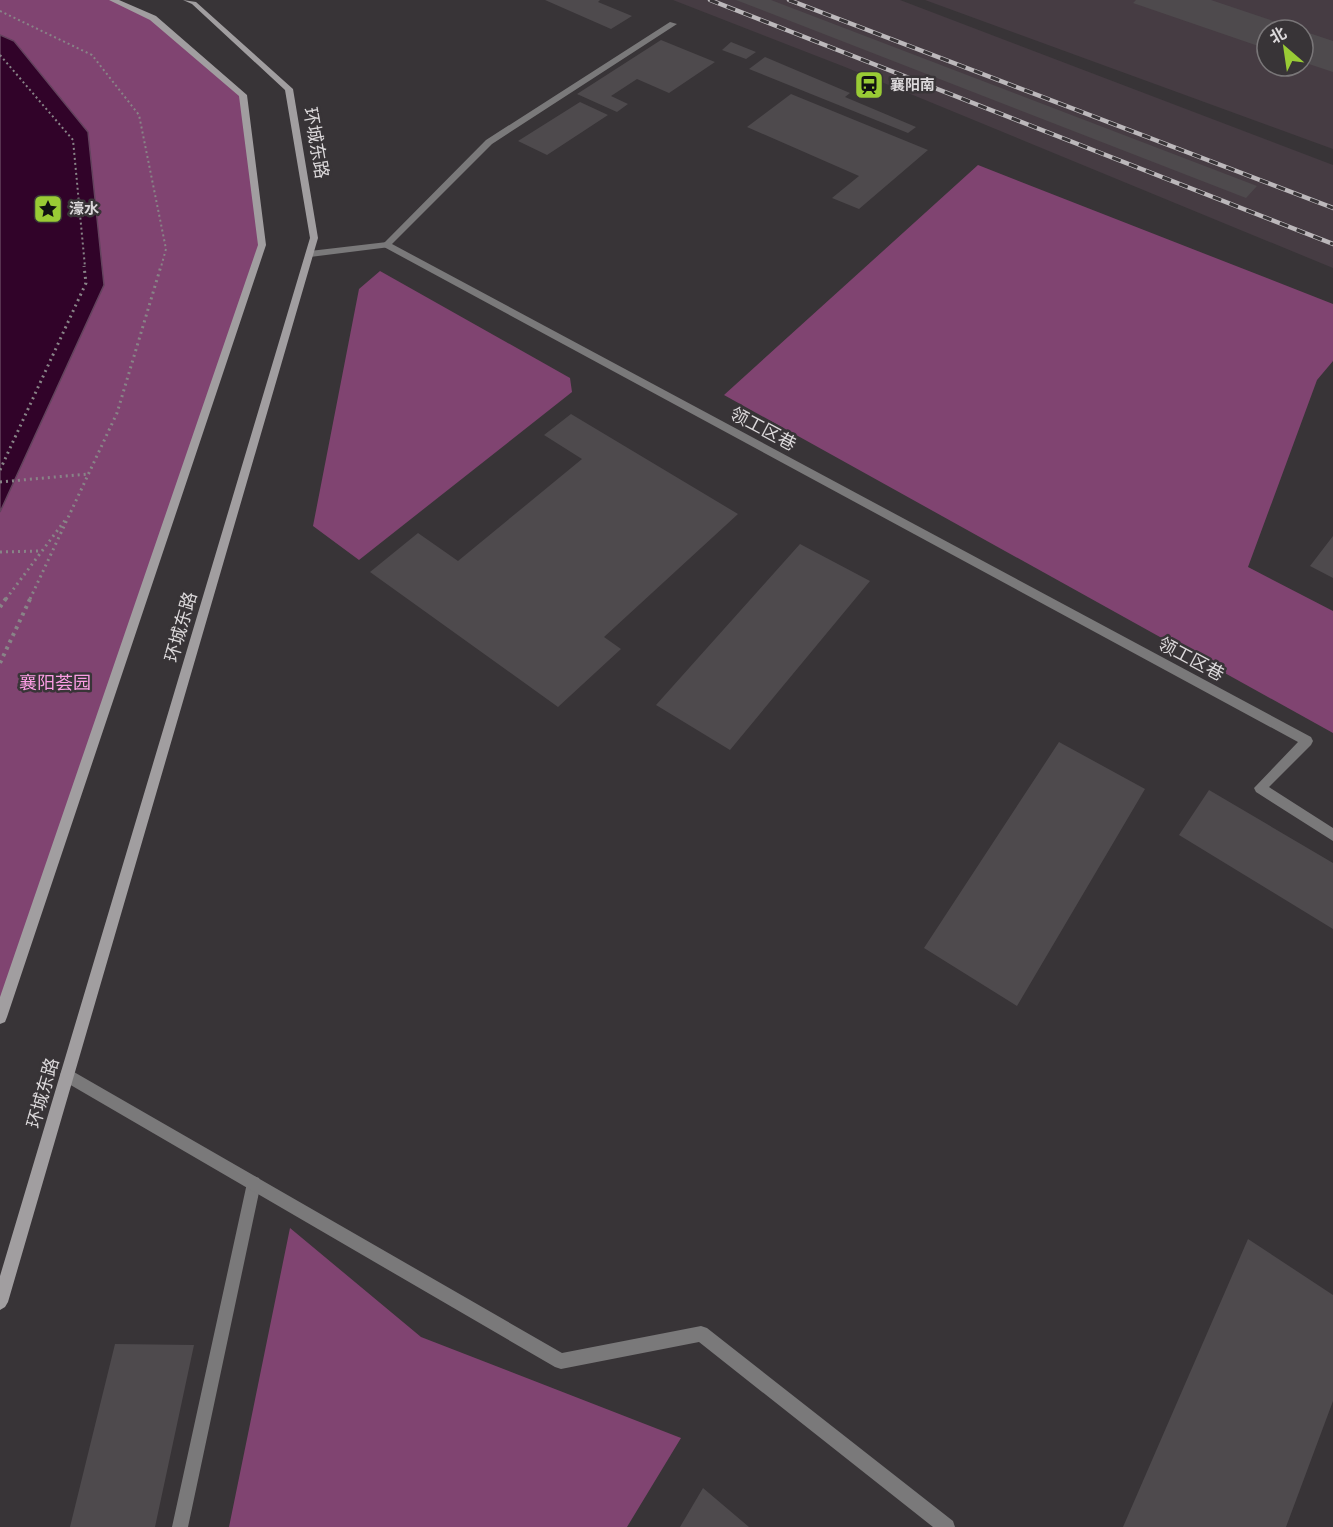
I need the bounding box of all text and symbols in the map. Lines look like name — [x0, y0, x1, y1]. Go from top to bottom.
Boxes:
north arrow — [1255, 18, 1315, 78]
text: 北 — [1266, 23, 1290, 48]
station icon: 襄阳南 — [853, 69, 885, 101]
place label: 襄阳南 — [890, 75, 935, 94]
street label: 环城东路 — [299, 106, 333, 180]
place icon: 濠水 — [32, 193, 64, 225]
place label: 濠水 — [69, 199, 99, 218]
street label: 领工区巷 — [726, 402, 800, 456]
street label: 环城东路 — [161, 589, 201, 665]
street label: 领工区巷 — [1154, 632, 1228, 686]
park label: 襄阳荟园 — [19, 672, 91, 694]
street label: 环城东路 — [23, 1055, 63, 1131]

